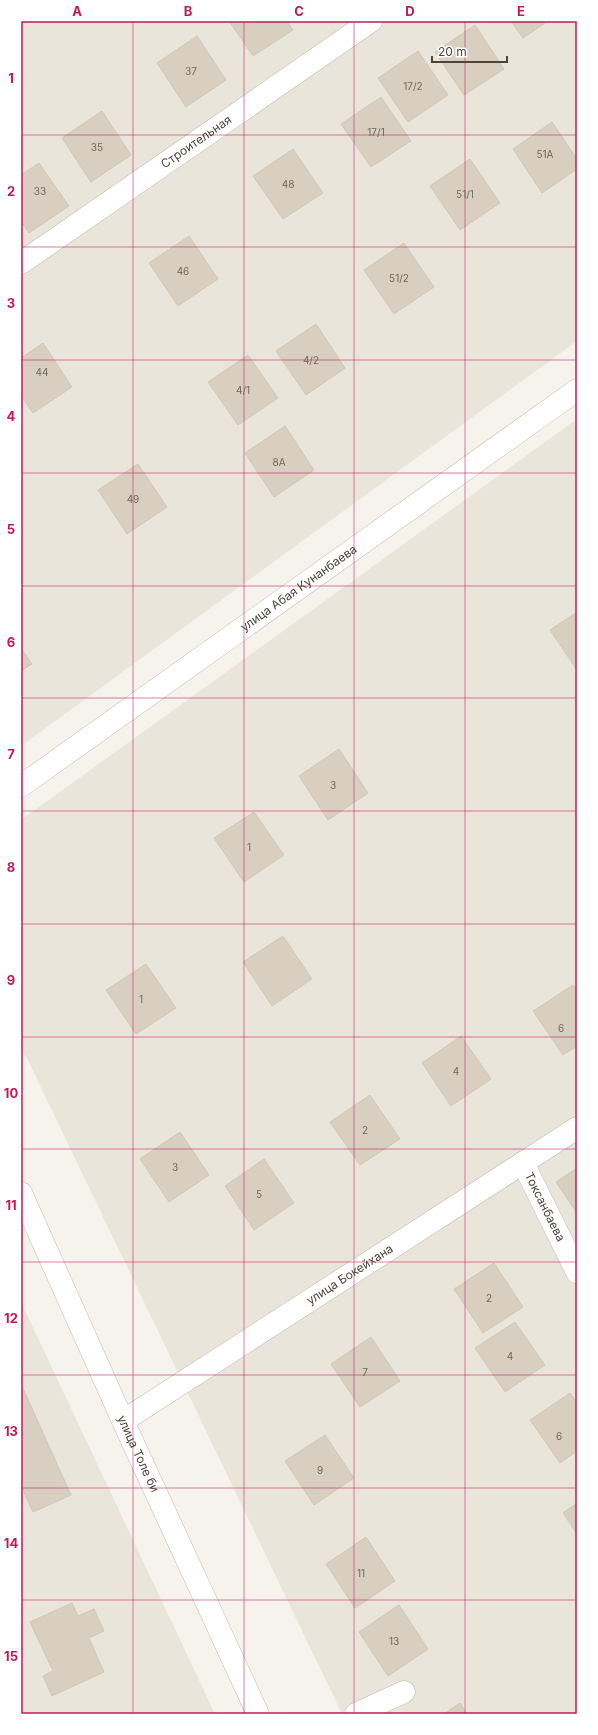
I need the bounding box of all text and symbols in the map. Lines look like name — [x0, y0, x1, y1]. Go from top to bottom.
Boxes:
text: A — [72, 3, 82, 19]
text: B — [184, 3, 193, 19]
text: C — [294, 3, 304, 19]
text: D — [405, 3, 415, 19]
text: E — [517, 3, 525, 19]
scale bar — [432, 38, 507, 64]
text: 20 m — [438, 44, 467, 59]
house number: 37 — [185, 65, 197, 77]
text: 1 — [8, 70, 14, 86]
house number: 17/2 — [403, 80, 423, 92]
street label: Строительная — [158, 112, 234, 171]
house number: 17/1 — [367, 126, 385, 138]
house number: 35 — [91, 141, 103, 153]
house number: 51А — [536, 148, 554, 160]
house number: 48 — [282, 178, 294, 190]
text: 2 — [7, 183, 15, 199]
house number: 33 — [34, 185, 46, 197]
house number: 51/1 — [456, 188, 474, 200]
house number: 46 — [177, 265, 189, 277]
house number: 51/2 — [389, 272, 409, 284]
text: 3 — [7, 295, 15, 311]
house number: 4/2 — [303, 354, 319, 366]
house number: 44 — [36, 366, 48, 378]
house number: 4/1 — [236, 384, 250, 396]
text: 4 — [7, 408, 16, 424]
house number: 8А — [272, 456, 286, 468]
house number: 49 — [127, 493, 139, 505]
text: 5 — [7, 521, 15, 537]
street label: улица Абая Кунанбаева — [237, 541, 360, 634]
text: 6 — [7, 634, 15, 650]
text: 7 — [7, 746, 15, 762]
house number: 3 — [330, 779, 336, 791]
house number: 1 — [247, 841, 251, 853]
text: 8 — [7, 859, 15, 875]
text: 9 — [7, 972, 15, 988]
house number: 1 — [139, 993, 143, 1005]
house number: 6 — [558, 1022, 564, 1034]
house number: 4 — [453, 1065, 459, 1077]
text: 10 — [4, 1085, 18, 1101]
house number: 2 — [362, 1124, 368, 1136]
house number: 3 — [172, 1161, 178, 1173]
street label: Токсанбаева — [522, 1170, 569, 1244]
house number: 5 — [256, 1188, 262, 1200]
text: 11 — [5, 1197, 17, 1213]
street label: улица Бокейхана — [304, 1241, 396, 1308]
house number: 2 — [486, 1292, 492, 1304]
text: 12 — [4, 1310, 18, 1326]
house number: 4 — [507, 1350, 513, 1362]
house number: 7 — [362, 1366, 368, 1378]
street label: улица Толе би — [114, 1413, 163, 1495]
text: 13 — [4, 1423, 18, 1439]
house number: 6 — [556, 1430, 562, 1442]
house number: 9 — [317, 1464, 323, 1476]
text: 14 — [4, 1535, 18, 1551]
house number: 11 — [357, 1567, 365, 1579]
house number: 13 — [389, 1635, 399, 1647]
text: 15 — [4, 1648, 18, 1664]

